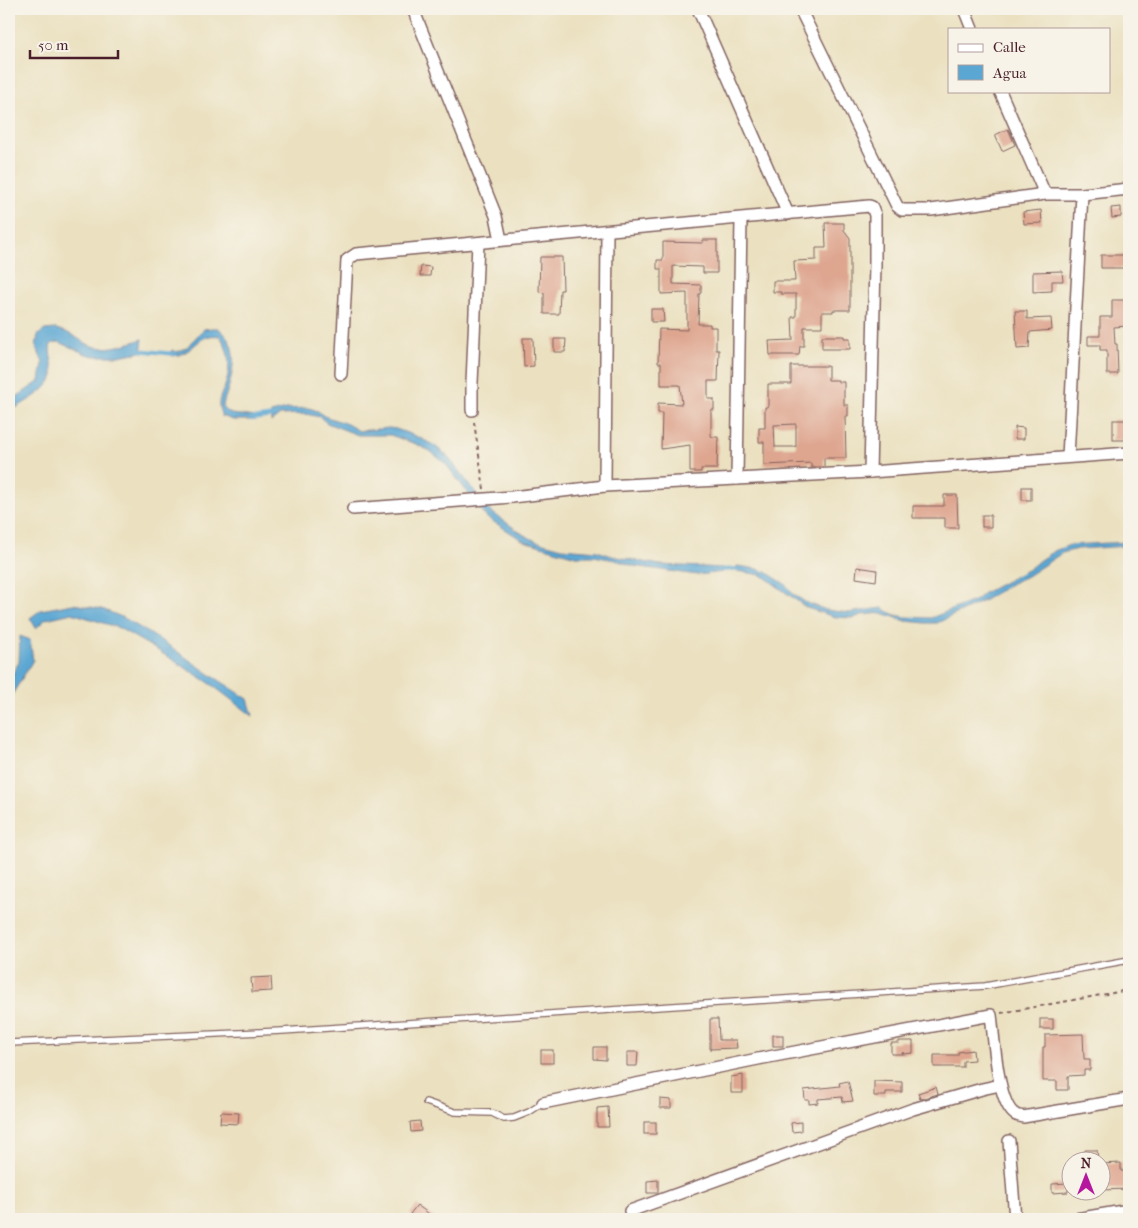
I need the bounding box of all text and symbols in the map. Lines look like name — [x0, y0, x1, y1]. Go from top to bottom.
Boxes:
scale bar — [30, 28, 118, 60]
legend — [948, 28, 1110, 92]
text: 50 m — [38, 36, 69, 54]
text: Calle — [993, 38, 1026, 56]
text: Agua — [992, 64, 1027, 82]
north arrow — [1060, 1150, 1110, 1200]
text: N — [1081, 1155, 1092, 1172]

